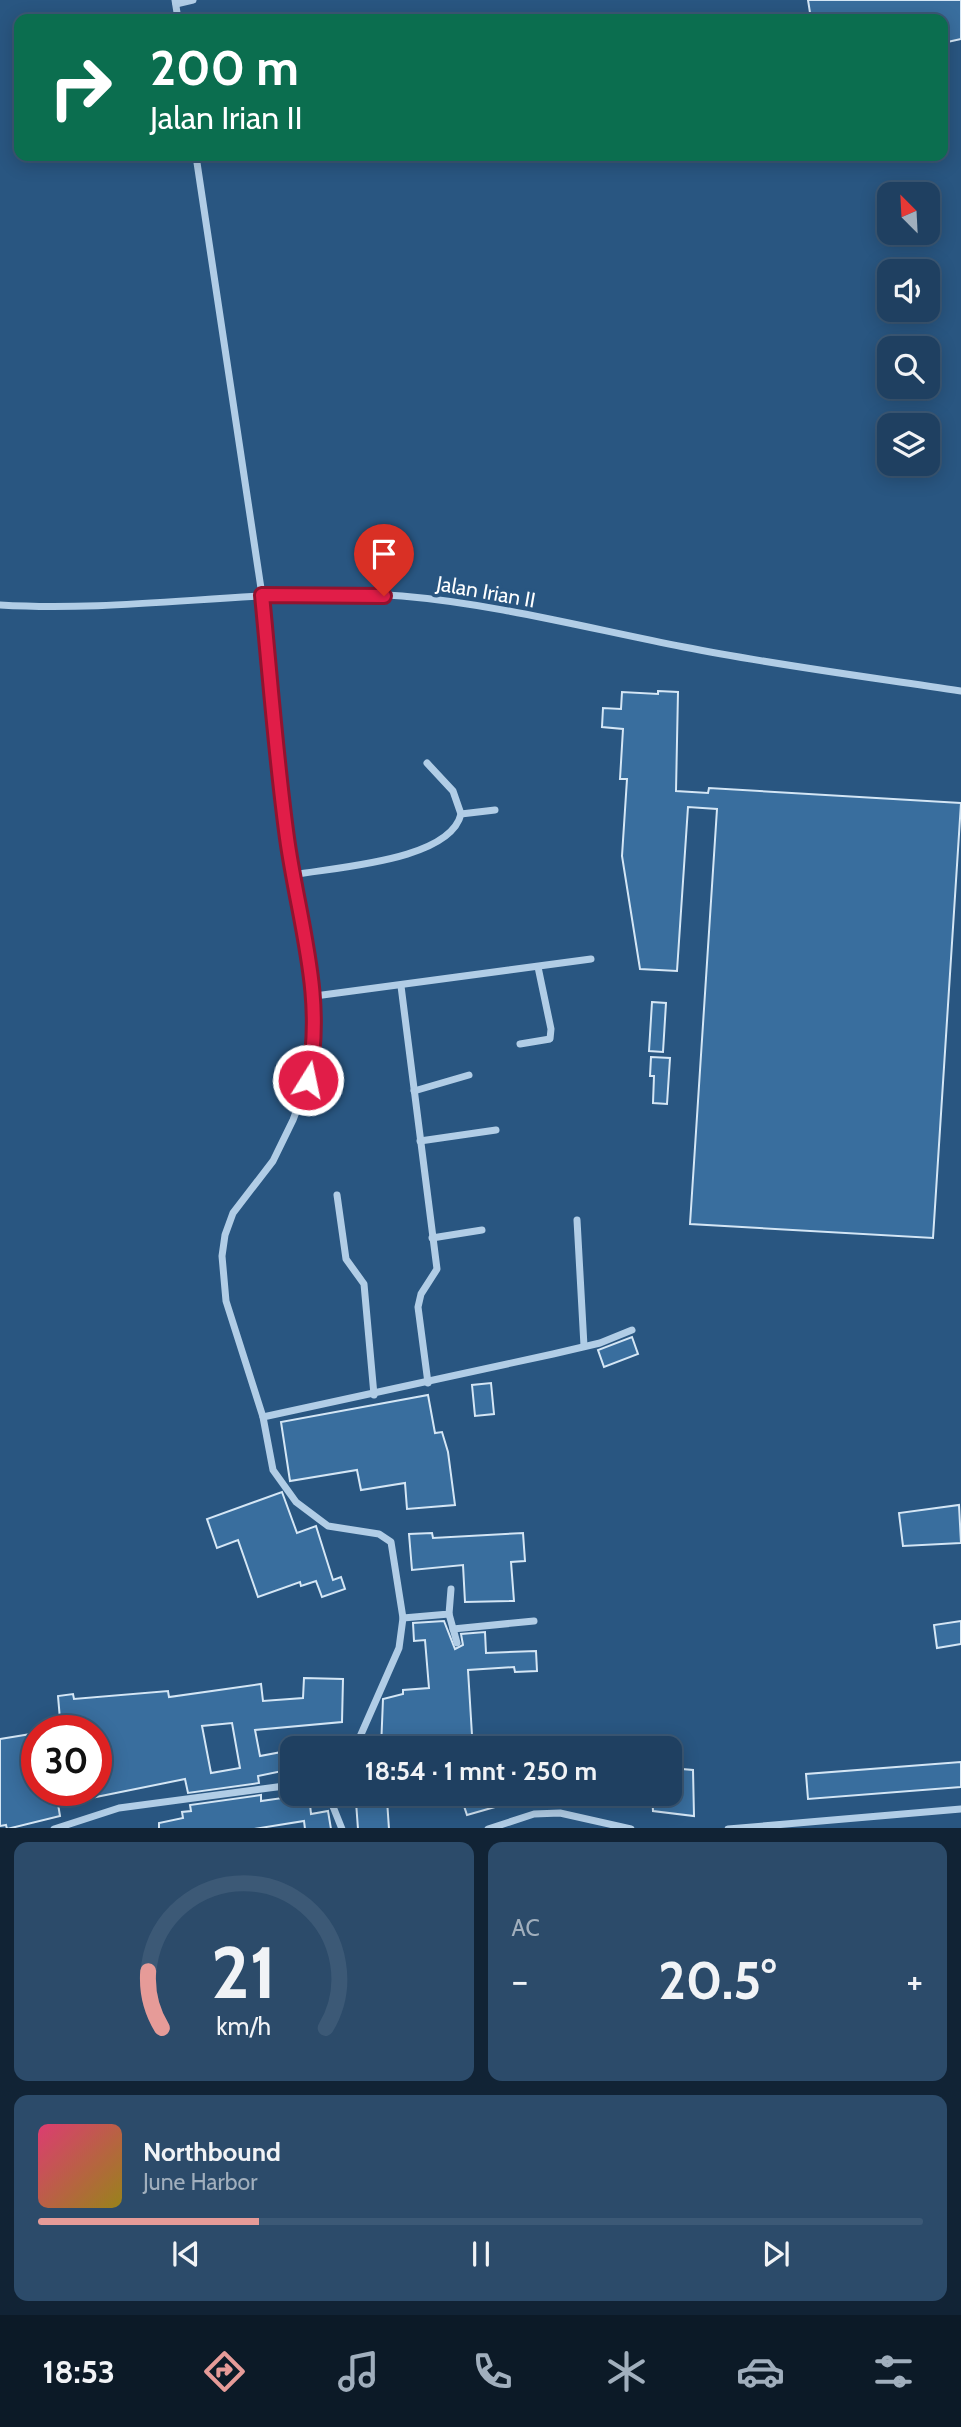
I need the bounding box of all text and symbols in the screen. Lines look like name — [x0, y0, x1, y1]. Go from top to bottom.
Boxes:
text: 200 m — [150, 38, 299, 97]
icon: right — [35, 42, 126, 133]
text: Jalan Irian II — [150, 98, 303, 137]
north arrow — [877, 182, 940, 245]
map controls — [877, 182, 940, 476]
button: sound — [877, 259, 940, 322]
button: search — [877, 336, 940, 399]
button: layers — [877, 413, 940, 476]
pin — [354, 524, 414, 596]
icon: arrive — [365, 535, 403, 573]
street label: Jalan Irian II — [434, 570, 538, 613]
position arrow — [271, 1043, 345, 1117]
speed limit sign: 30 — [21, 1715, 112, 1806]
text: 18:54 · 1 mnt · 250 m — [365, 1755, 597, 1787]
text: AC — [512, 1914, 540, 1942]
text: 21 — [211, 1928, 276, 2016]
text: 20.5° — [658, 1949, 776, 2012]
text: − — [512, 1957, 528, 2004]
text: + — [906, 1957, 923, 2004]
text: km/h — [216, 2010, 271, 2040]
text: Northbound — [143, 2136, 281, 2168]
text: June Harbor — [143, 2168, 257, 2196]
icon: previous — [167, 2235, 205, 2273]
icon: pause — [462, 2235, 500, 2273]
icon: next — [757, 2235, 795, 2273]
icon: directions — [200, 2347, 249, 2396]
icon: music — [334, 2347, 383, 2396]
icon: phone — [468, 2347, 517, 2396]
icon: climate — [602, 2347, 651, 2396]
icon: car — [736, 2347, 785, 2396]
icon: filters — [869, 2347, 918, 2396]
text: 18:53 — [42, 2352, 115, 2391]

